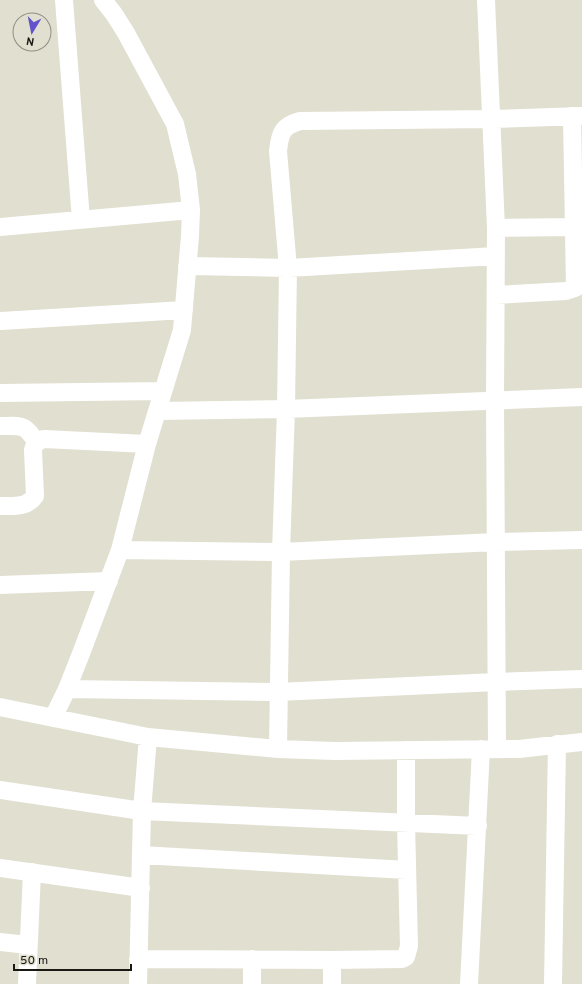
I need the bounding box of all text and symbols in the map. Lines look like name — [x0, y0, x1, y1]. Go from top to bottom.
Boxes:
north arrow — [12, 12, 52, 52]
text: N — [25, 33, 36, 48]
scale bar — [14, 946, 131, 972]
text: 50 m — [20, 953, 48, 969]

